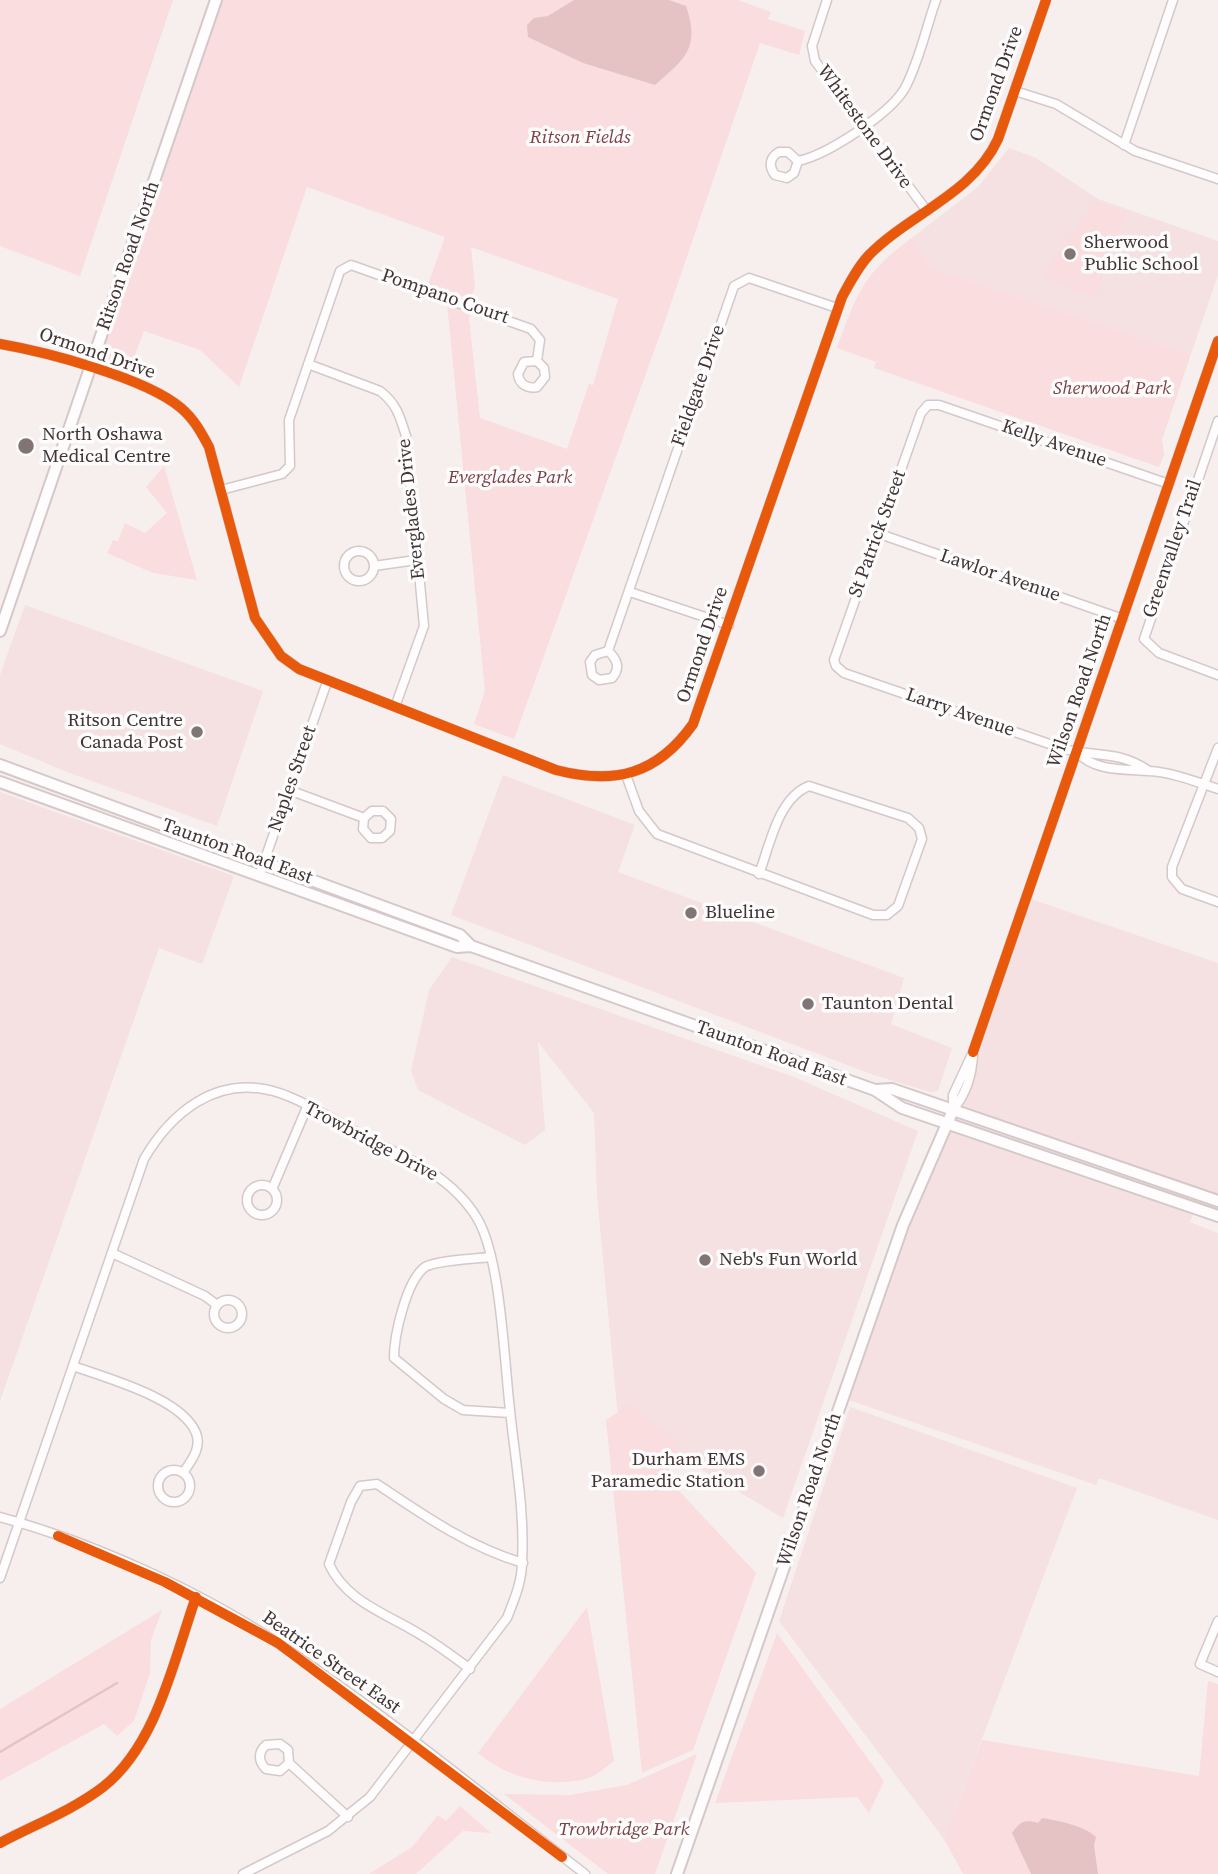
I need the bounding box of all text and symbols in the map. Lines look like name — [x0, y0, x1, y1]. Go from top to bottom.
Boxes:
street label: Ormond Drive — [966, 23, 1028, 145]
street label: Whitestone Drive — [811, 61, 917, 193]
park label: Ritson Fields — [529, 127, 631, 149]
street label: Ritson Road North — [93, 178, 165, 334]
place label: Sherwood Public School — [1084, 232, 1199, 276]
marker: Sherwood Public School — [1062, 246, 1078, 262]
street label: Pompano Court — [378, 265, 512, 329]
street label: Fieldgate Drive — [667, 322, 731, 450]
street label: Ormond Drive — [36, 323, 158, 385]
park label: Sherwood Park — [1053, 378, 1171, 400]
street label: Kelly Avenue — [999, 415, 1109, 473]
place label: North Oshawa Medical Centre — [42, 424, 171, 468]
marker: North Oshawa Medical Centre — [16, 436, 36, 456]
street label: Everglades Drive — [393, 437, 431, 581]
park label: Everglades Park — [448, 467, 572, 489]
street label: St Patrick Street — [844, 467, 912, 601]
street label: Greenvalley Trail — [1139, 477, 1207, 621]
street label: Lawlor Avenue — [937, 545, 1063, 607]
street label: Ormond Drive — [672, 584, 734, 706]
street label: Wilson Road North — [1043, 611, 1117, 771]
street label: Larry Avenue — [903, 684, 1017, 742]
place label: Ritson Centre Canada Post — [67, 710, 183, 754]
street label: Naples Street — [264, 723, 322, 835]
marker: Ritson Centre Canada Post — [189, 724, 205, 740]
street label: Taunton Road East — [159, 814, 315, 890]
place label: Blueline — [705, 902, 775, 924]
marker: Blueline — [683, 905, 699, 921]
place label: Taunton Dental — [822, 993, 954, 1015]
marker: Taunton Dental — [800, 996, 816, 1012]
street label: Taunton Road East — [693, 1016, 849, 1092]
street label: Trowbridge Drive — [300, 1097, 442, 1187]
place label: Neb's Fun World — [719, 1249, 857, 1271]
marker: Neb's Fun World — [697, 1252, 713, 1268]
street label: Wilson Road North — [773, 1410, 847, 1570]
place label: Durham EMS Paramedic Station — [591, 1449, 745, 1493]
marker: Durham EMS Paramedic Station — [751, 1463, 767, 1479]
street label: Beatrice Street East — [258, 1607, 404, 1719]
park label: Trowbridge Park — [559, 1819, 689, 1841]

